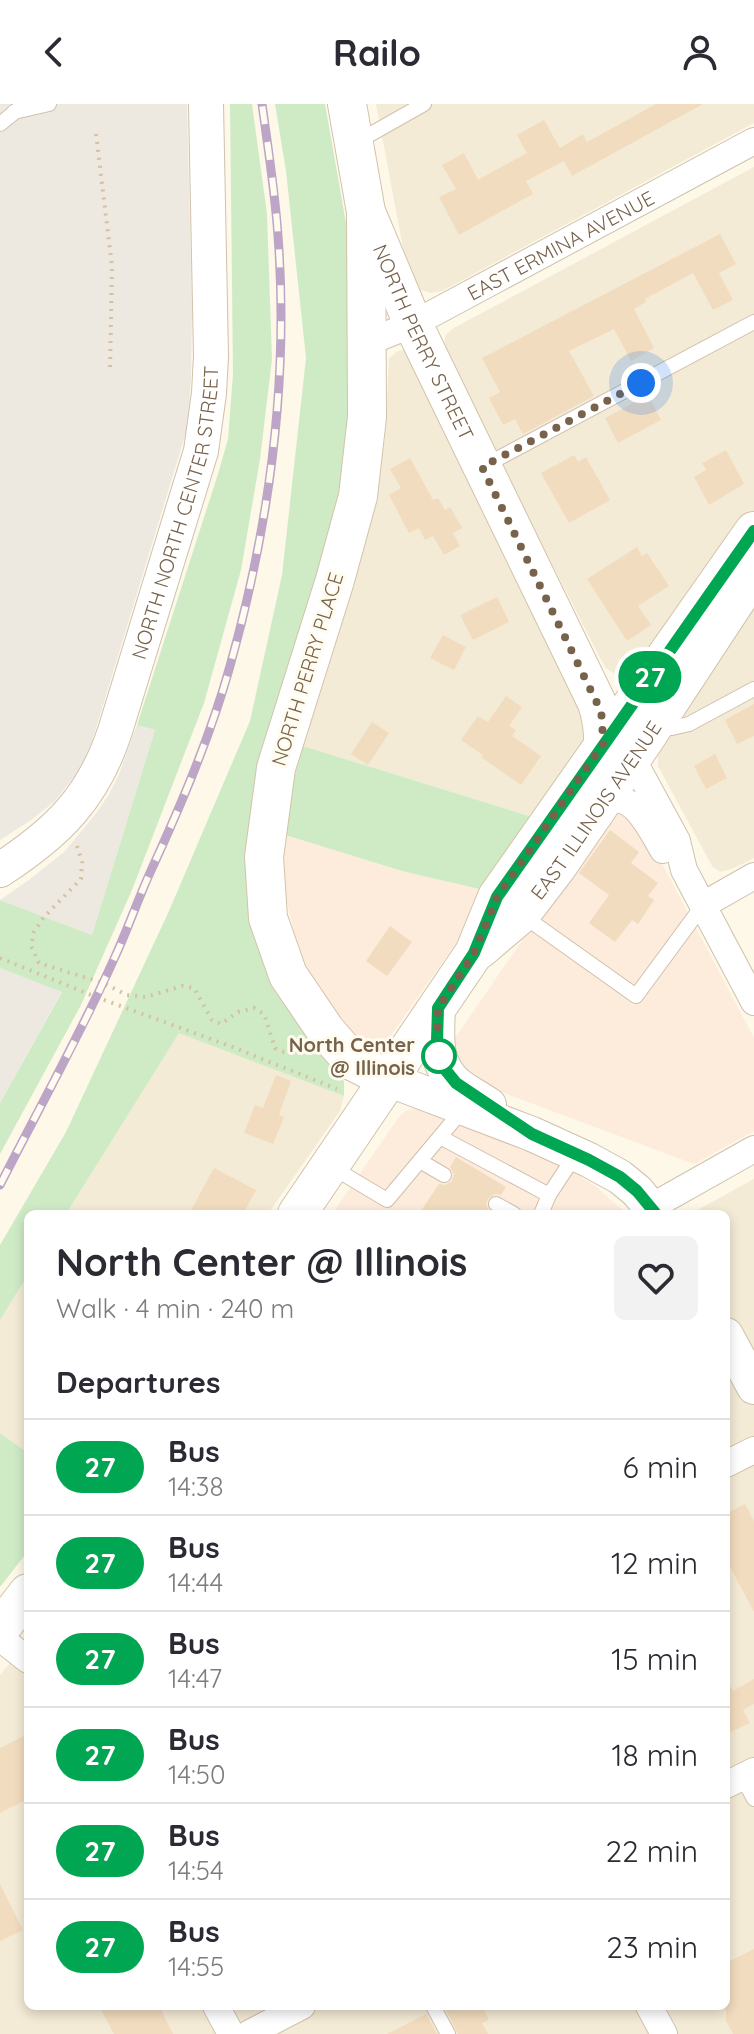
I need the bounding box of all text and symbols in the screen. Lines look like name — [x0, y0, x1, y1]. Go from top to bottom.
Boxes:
icon: back — [32, 30, 76, 74]
text: Railo — [333, 30, 421, 75]
icon: person — [678, 30, 722, 74]
street label: EAST ERMINA AVENUE — [463, 185, 658, 305]
street label: NORTH PERRY STREET — [368, 240, 480, 444]
your location — [621, 363, 661, 403]
street label: NORTH NORTH CENTER STREET — [125, 365, 223, 662]
street label: NORTH PERRY PLACE — [266, 569, 348, 769]
line badge: 27 — [614, 651, 686, 703]
text: 27 — [634, 659, 666, 694]
street label: EAST ILLINOIS AVENUE — [525, 716, 666, 904]
place label: North Center @ Illinois — [289, 1032, 415, 1080]
marker: North Center @ Illinois — [422, 1039, 456, 1073]
button: heart — [614, 1236, 698, 1320]
text: North Center @ Illinois — [56, 1238, 467, 1286]
text: Walk · 4 min · 240 m — [56, 1292, 294, 1325]
text: Departures — [56, 1363, 221, 1401]
text: Bus — [168, 1432, 220, 1470]
text: 6 min — [623, 1448, 698, 1486]
text: 27 — [84, 1449, 116, 1484]
text: 14:38 — [168, 1470, 223, 1503]
text: Bus — [168, 1528, 220, 1566]
text: 12 min — [611, 1544, 698, 1582]
text: 27 — [84, 1545, 116, 1580]
text: 14:44 — [168, 1566, 223, 1599]
text: Bus — [168, 1624, 220, 1662]
text: 15 min — [611, 1640, 698, 1678]
text: 27 — [84, 1641, 116, 1676]
text: 14:47 — [168, 1662, 222, 1695]
text: Bus — [168, 1720, 220, 1758]
text: 18 min — [611, 1736, 698, 1774]
text: 27 — [84, 1737, 116, 1772]
text: 14:50 — [168, 1758, 225, 1791]
text: Bus — [168, 1816, 220, 1854]
text: 22 min — [605, 1832, 698, 1870]
text: 27 — [84, 1833, 116, 1868]
text: 14:54 — [168, 1854, 224, 1887]
text: Bus — [168, 1912, 220, 1950]
text: 23 min — [606, 1928, 698, 1966]
text: 27 — [84, 1929, 116, 1964]
text: 14:55 — [168, 1950, 224, 1983]

